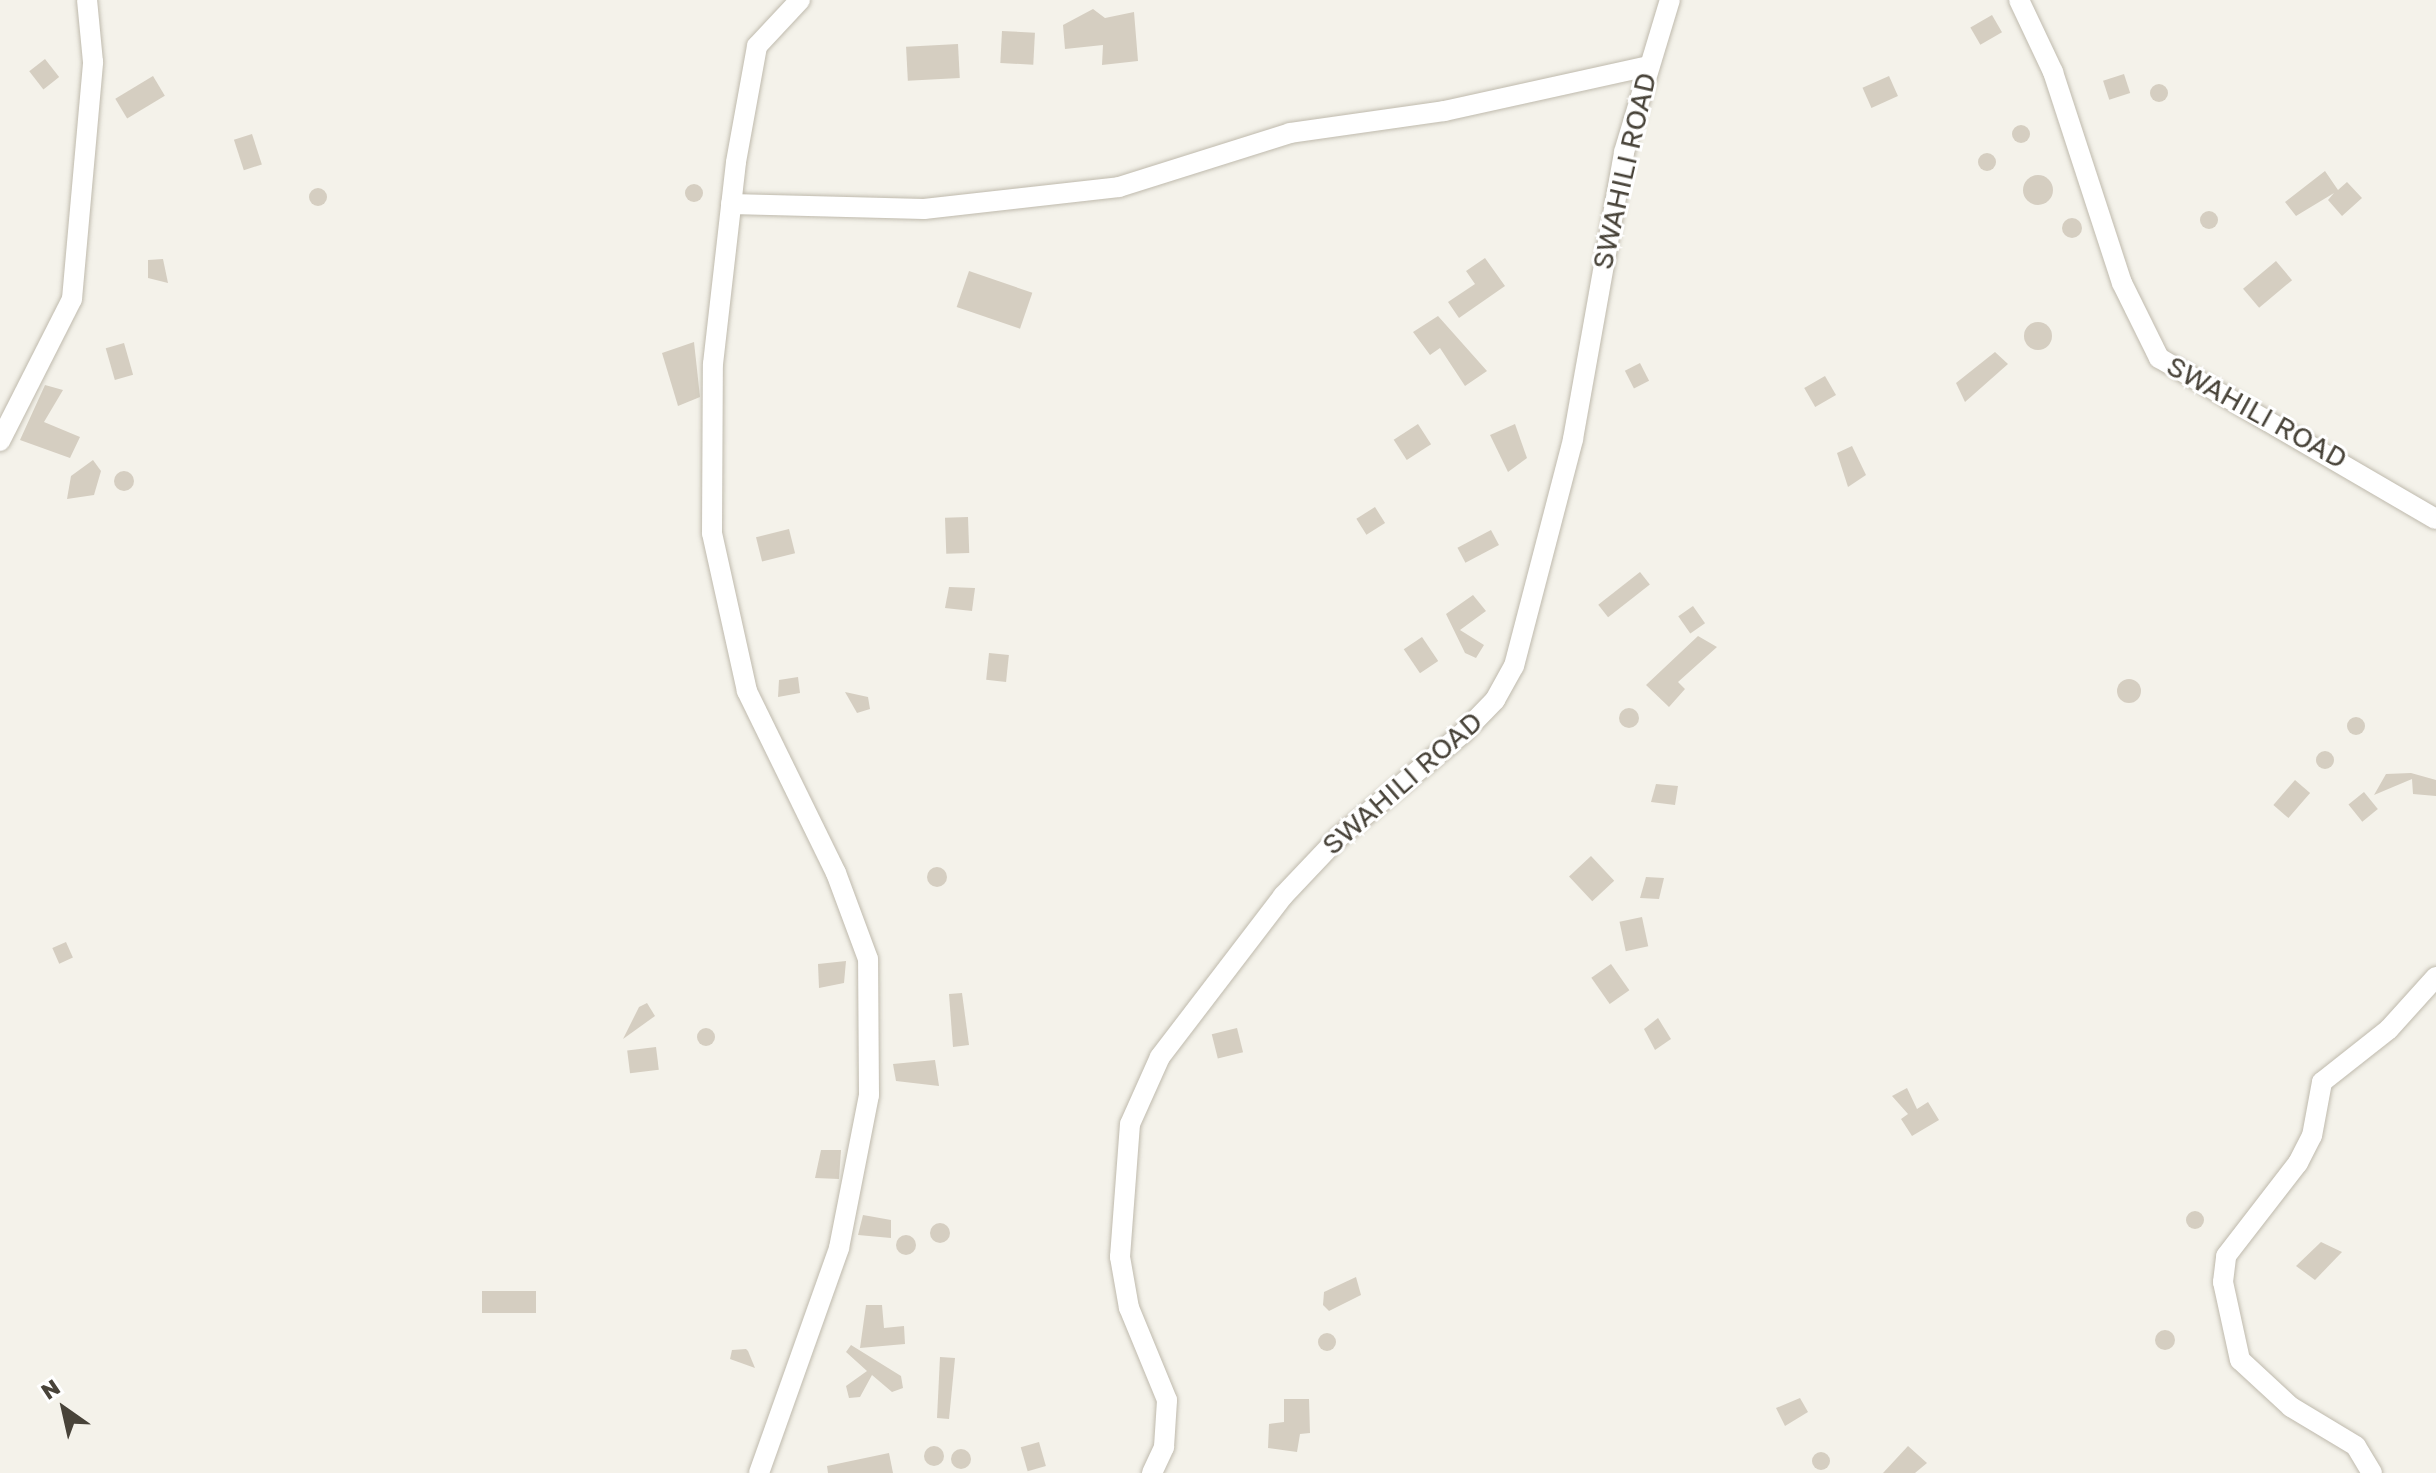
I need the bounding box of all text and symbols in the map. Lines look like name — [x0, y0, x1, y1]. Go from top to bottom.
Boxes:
street label: SWAHILI ROAD — [1585, 69, 1663, 273]
street label: SWAHILI ROAD — [2161, 349, 2353, 475]
street label: SWAHILI ROAD — [1315, 704, 1489, 862]
north arrow — [24, 1369, 104, 1449]
text: N — [36, 1373, 65, 1405]

